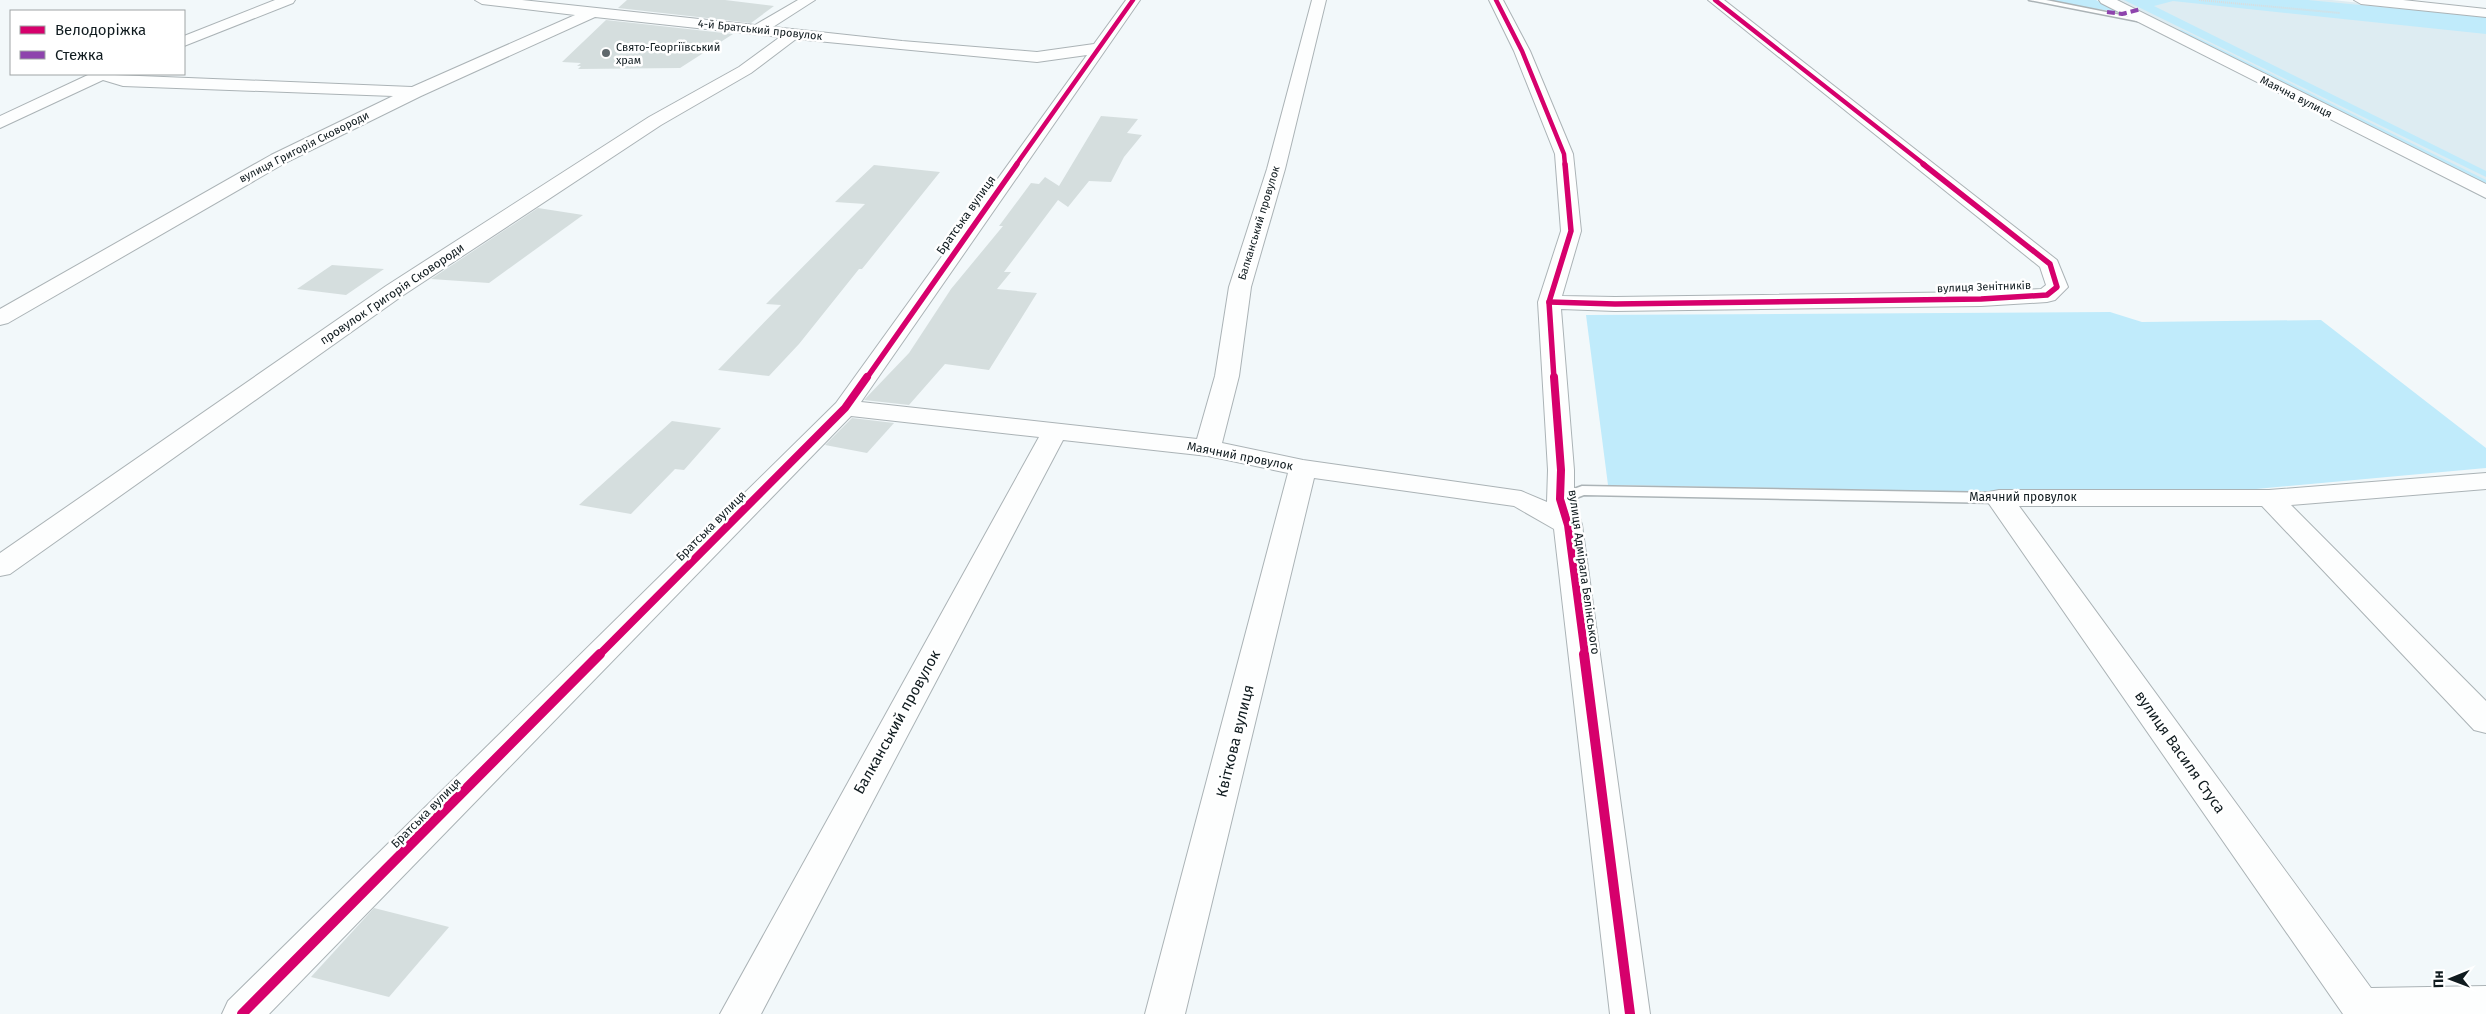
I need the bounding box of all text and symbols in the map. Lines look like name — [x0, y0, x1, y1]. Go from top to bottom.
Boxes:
legend — [10, 10, 185, 75]
street label: 4-й Братський провулок — [697, 17, 823, 43]
text: Велодоріжка — [55, 21, 146, 39]
place label: Свято-Георгіївський храм — [616, 41, 720, 67]
text: Стежка — [55, 46, 104, 64]
marker: Свято-Георгіївський храм — [600, 47, 612, 59]
street label: Маячна вулиця — [2258, 73, 2334, 121]
street label: вулиця Григорія Сковороди — [237, 108, 371, 186]
street label: Балканський провулок — [1235, 164, 1283, 282]
street label: Братська вулиця — [934, 173, 998, 257]
street label: провулок Григорія Сковороди — [317, 240, 467, 348]
street label: вулиця Зенітників — [1937, 279, 2031, 295]
street label: Маячний провулок — [1186, 439, 1295, 473]
street label: Братська вулиця — [673, 488, 749, 564]
street label: вулиця Адмірала Белінського — [1566, 489, 1602, 655]
street label: Маячний провулок — [1969, 490, 2078, 504]
street label: Балканський провулок — [850, 647, 944, 797]
street label: Квіткова вулиця — [1212, 683, 1258, 799]
street label: вулиця Василя Стуса — [2131, 687, 2229, 817]
street label: Братська вулиця — [388, 775, 464, 851]
north arrow — [2426, 954, 2476, 1004]
text: Пн — [2430, 970, 2447, 988]

